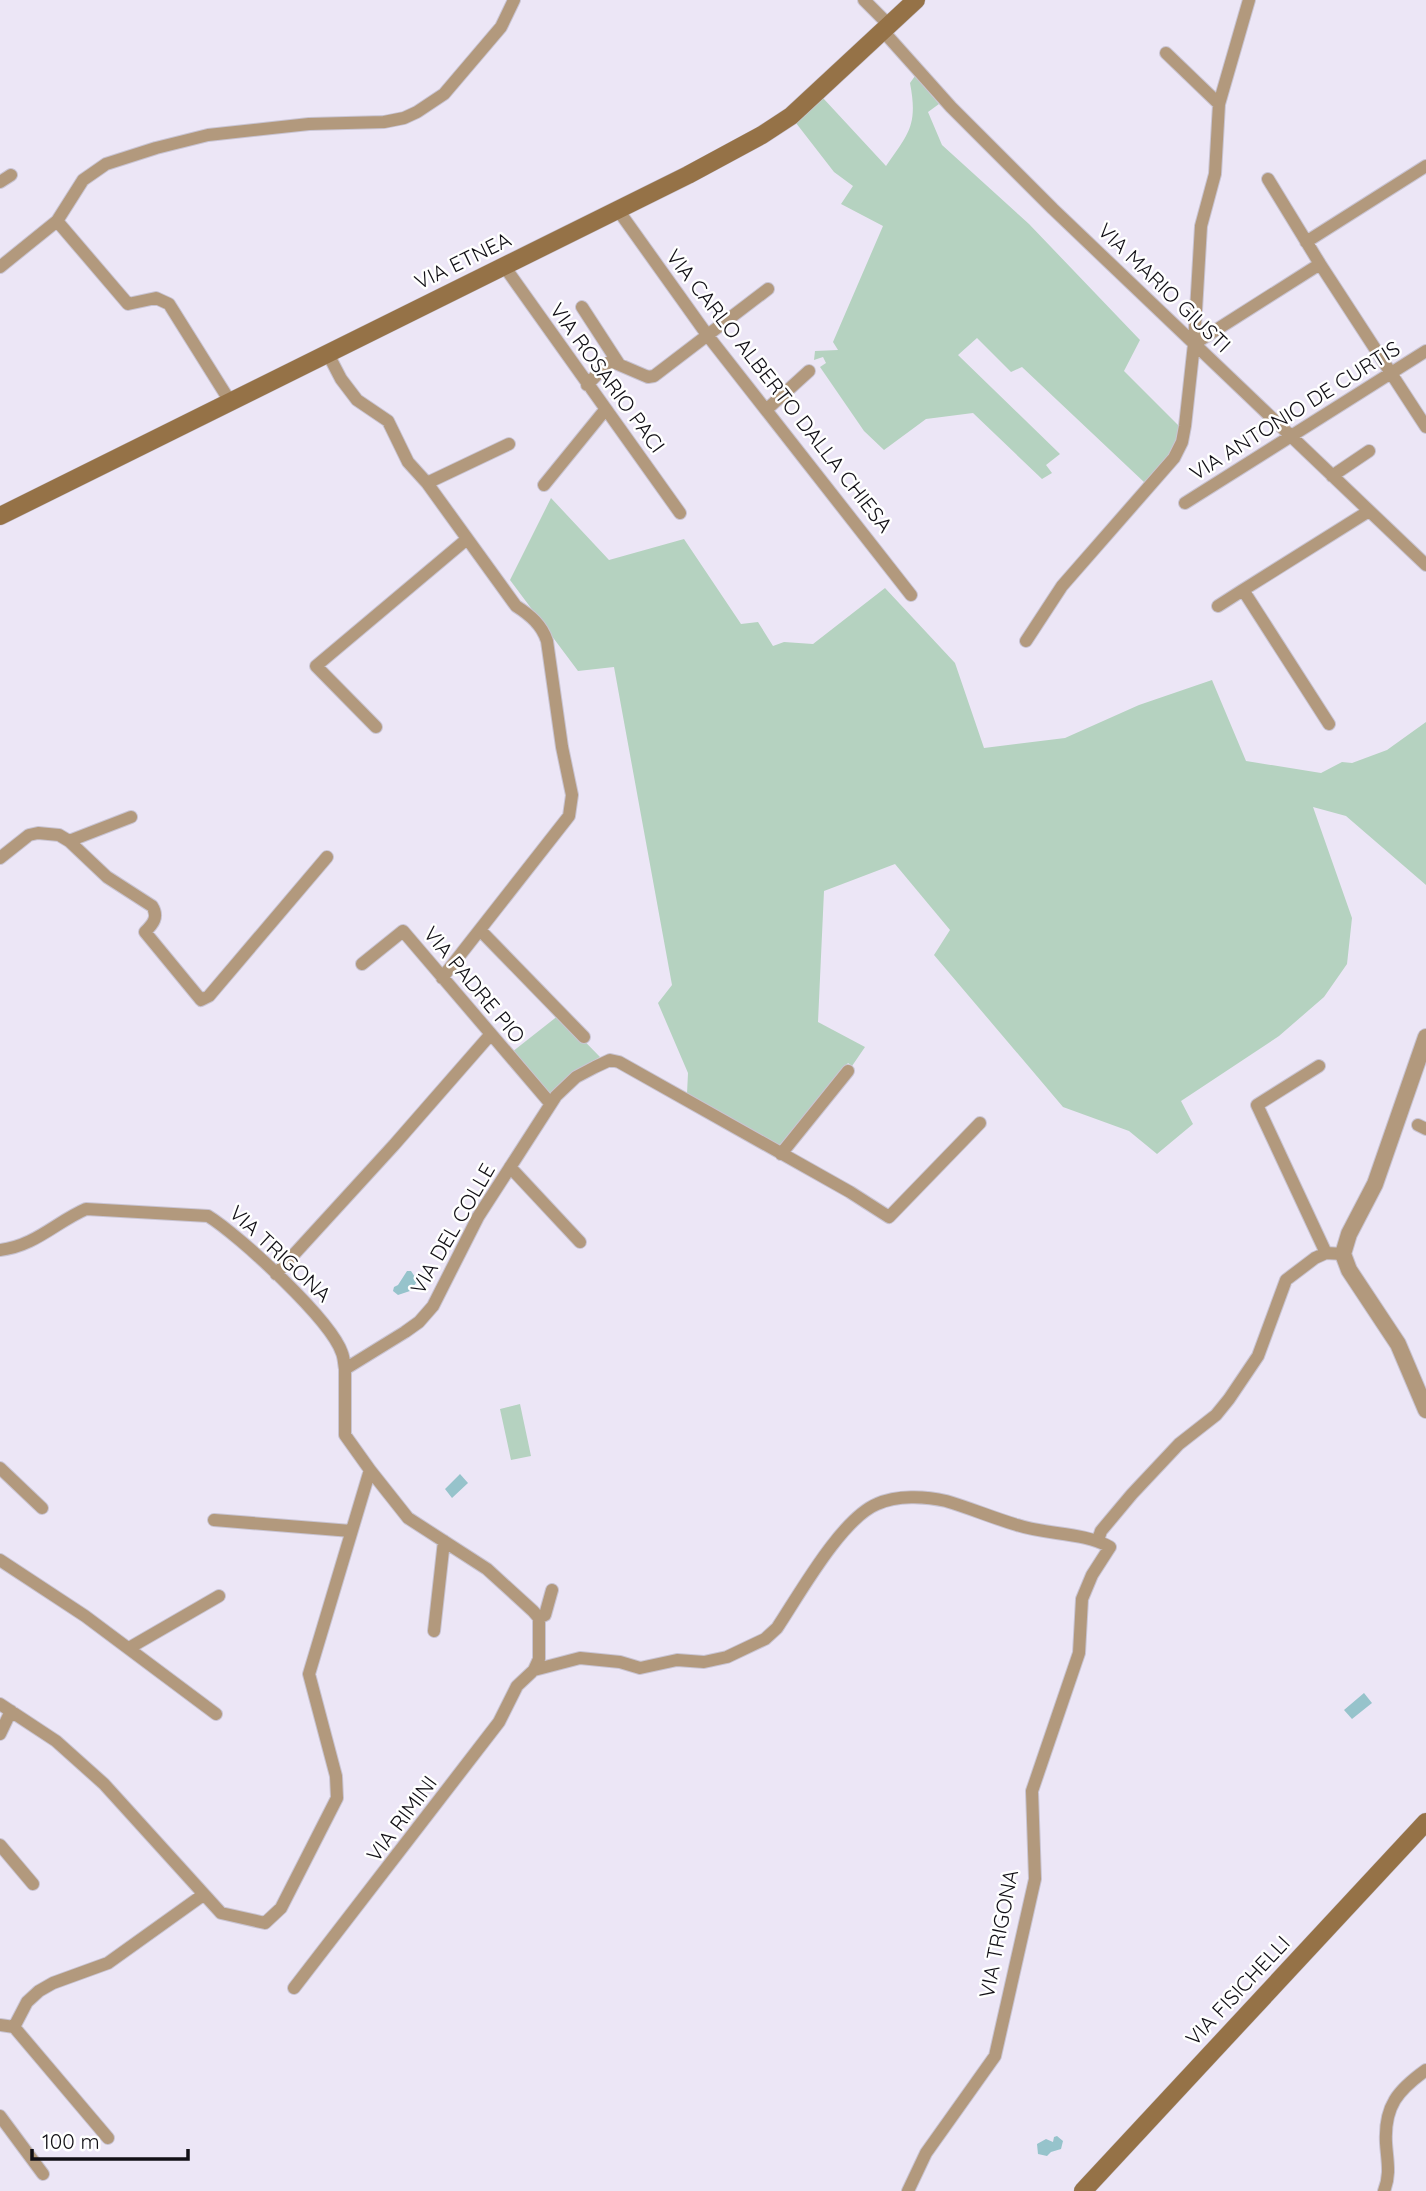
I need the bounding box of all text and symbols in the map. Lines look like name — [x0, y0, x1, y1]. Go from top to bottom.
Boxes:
street label: VIA MARIO GIUSTI — [1093, 217, 1237, 357]
street label: VIA ETNEA — [410, 226, 515, 295]
street label: VIA CARLO ALBERTO DALLA CHIESA — [661, 243, 899, 537]
street label: VIA ROSARIO PACI — [545, 297, 671, 458]
street label: VIA ANTONIO DE CURTIS — [1185, 335, 1404, 486]
street label: VIA PADRE PIO — [418, 921, 531, 1048]
street label: VIA DEL COLLE — [404, 1159, 500, 1298]
street label: VIA TRIGONA — [224, 1199, 337, 1307]
street label: VIA RIMINI — [360, 1770, 442, 1867]
street label: VIA TRIGONA — [973, 1867, 1023, 2000]
street label: VIA FISICHELLI — [1180, 1930, 1295, 2051]
scale bar — [32, 2118, 187, 2162]
text: 100 m — [42, 2128, 100, 2154]

